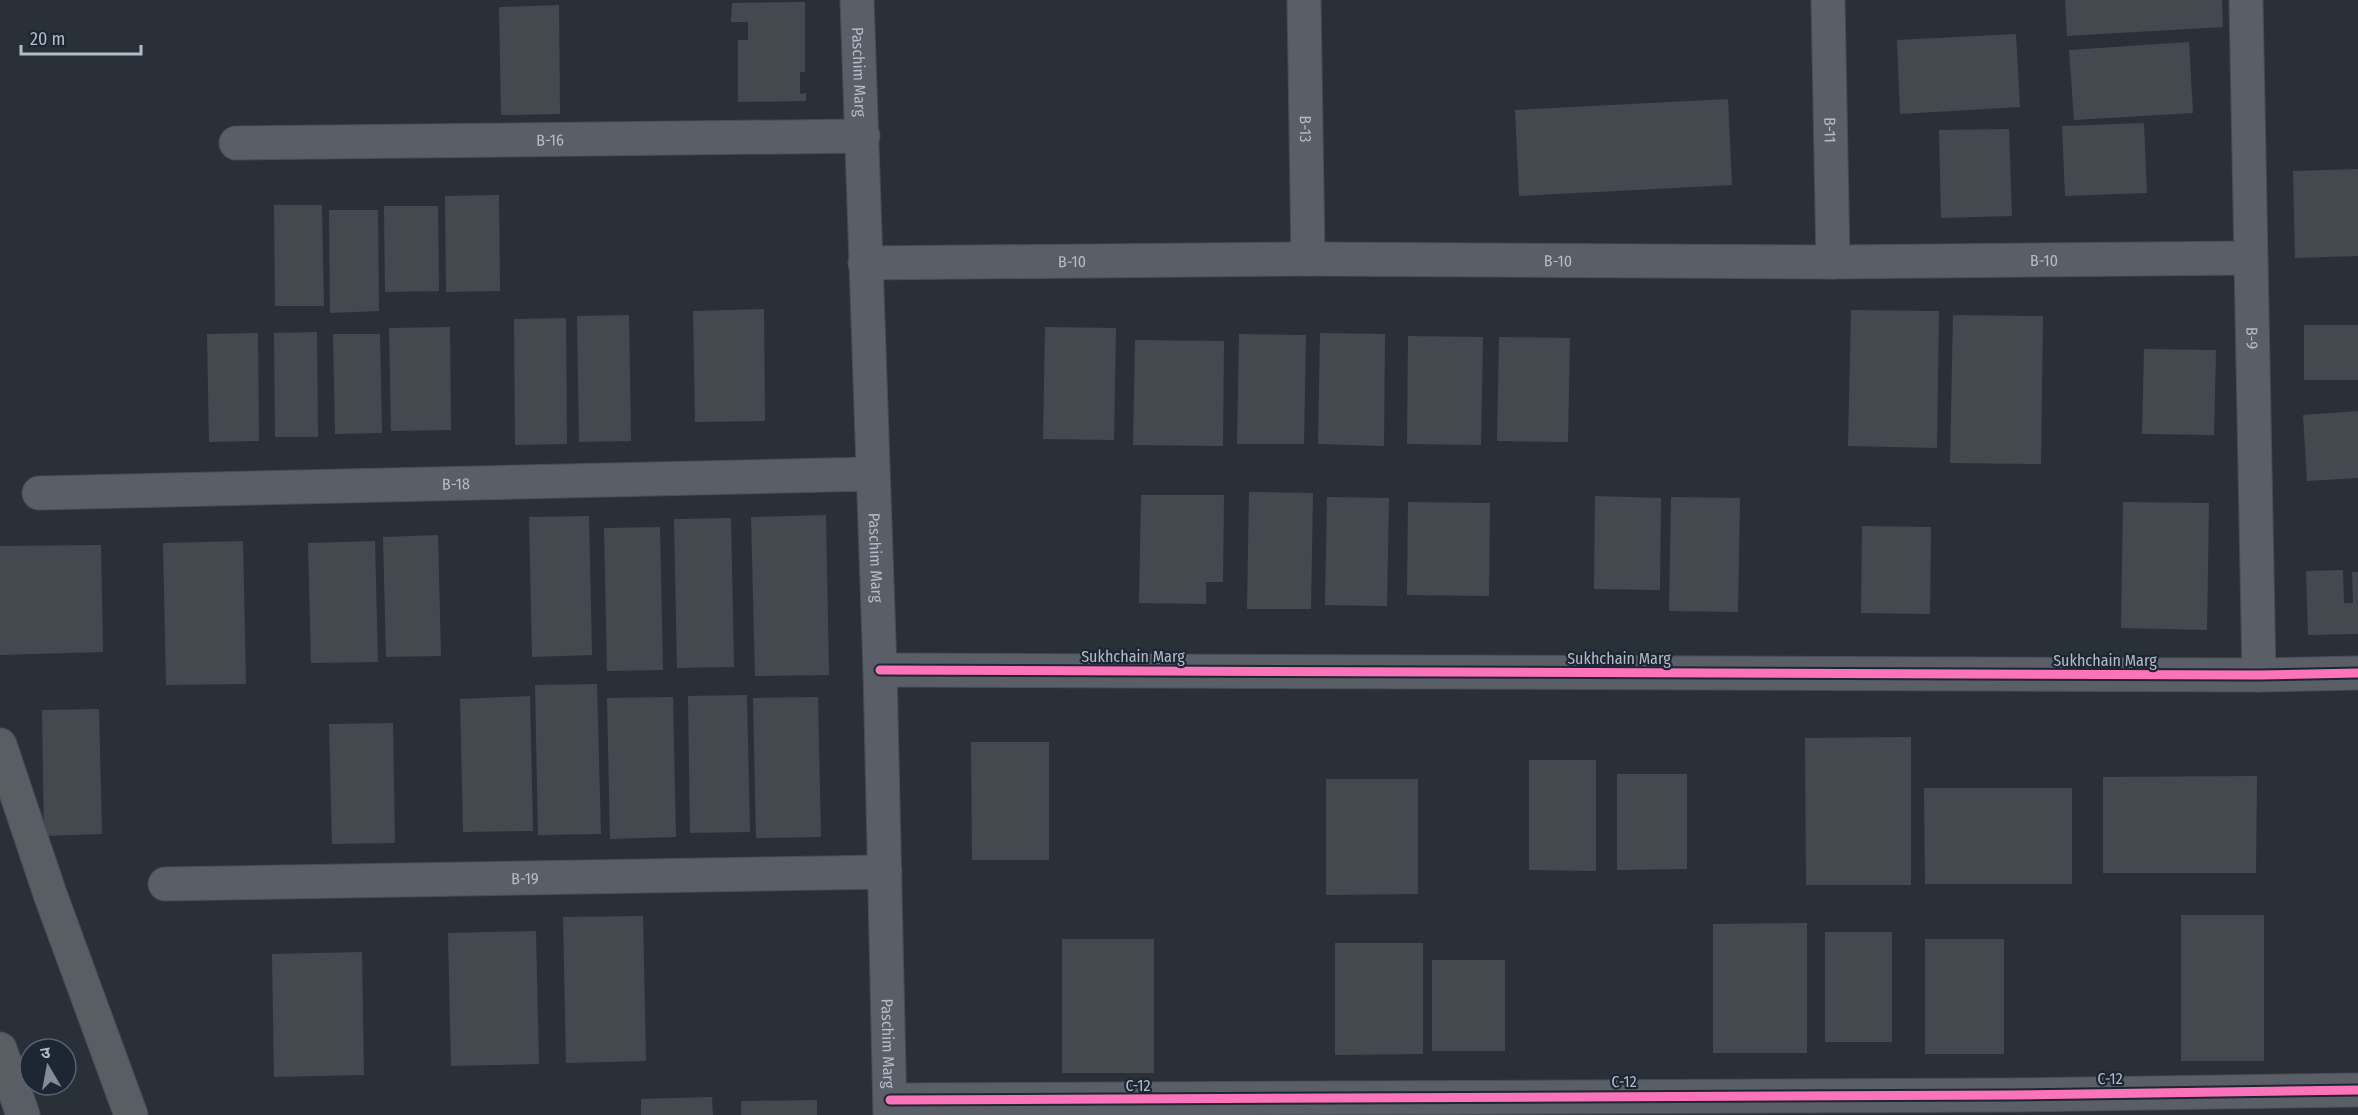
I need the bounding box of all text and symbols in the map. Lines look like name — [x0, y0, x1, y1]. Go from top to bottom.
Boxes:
scale bar — [21, 18, 141, 56]
street label: Paschim Marg — [848, 27, 870, 118]
text: 20 m — [30, 28, 65, 50]
street label: B-13 — [1296, 115, 1315, 143]
street label: B-11 — [1820, 117, 1840, 143]
street label: B-16 — [536, 130, 564, 150]
street label: B-10 — [1544, 251, 1572, 271]
street label: B-10 — [2030, 251, 2058, 270]
street label: B-10 — [1058, 252, 1086, 271]
street label: B-9 — [2242, 327, 2262, 349]
street label: B-18 — [442, 474, 470, 494]
street label: Paschim Marg — [865, 513, 887, 603]
street label: Sukhchain Marg — [1081, 647, 1185, 666]
street label: Sukhchain Marg — [1567, 649, 1671, 668]
street label: Sukhchain Marg — [2053, 651, 2157, 670]
street label: B-19 — [511, 869, 539, 888]
street label: Paschim Marg — [877, 998, 898, 1089]
north arrow — [18, 1037, 78, 1097]
text: उ — [39, 1042, 52, 1063]
street label: C-12 — [2097, 1069, 2123, 1088]
street label: C-12 — [1611, 1072, 1637, 1091]
street label: C-12 — [1125, 1076, 1151, 1095]

